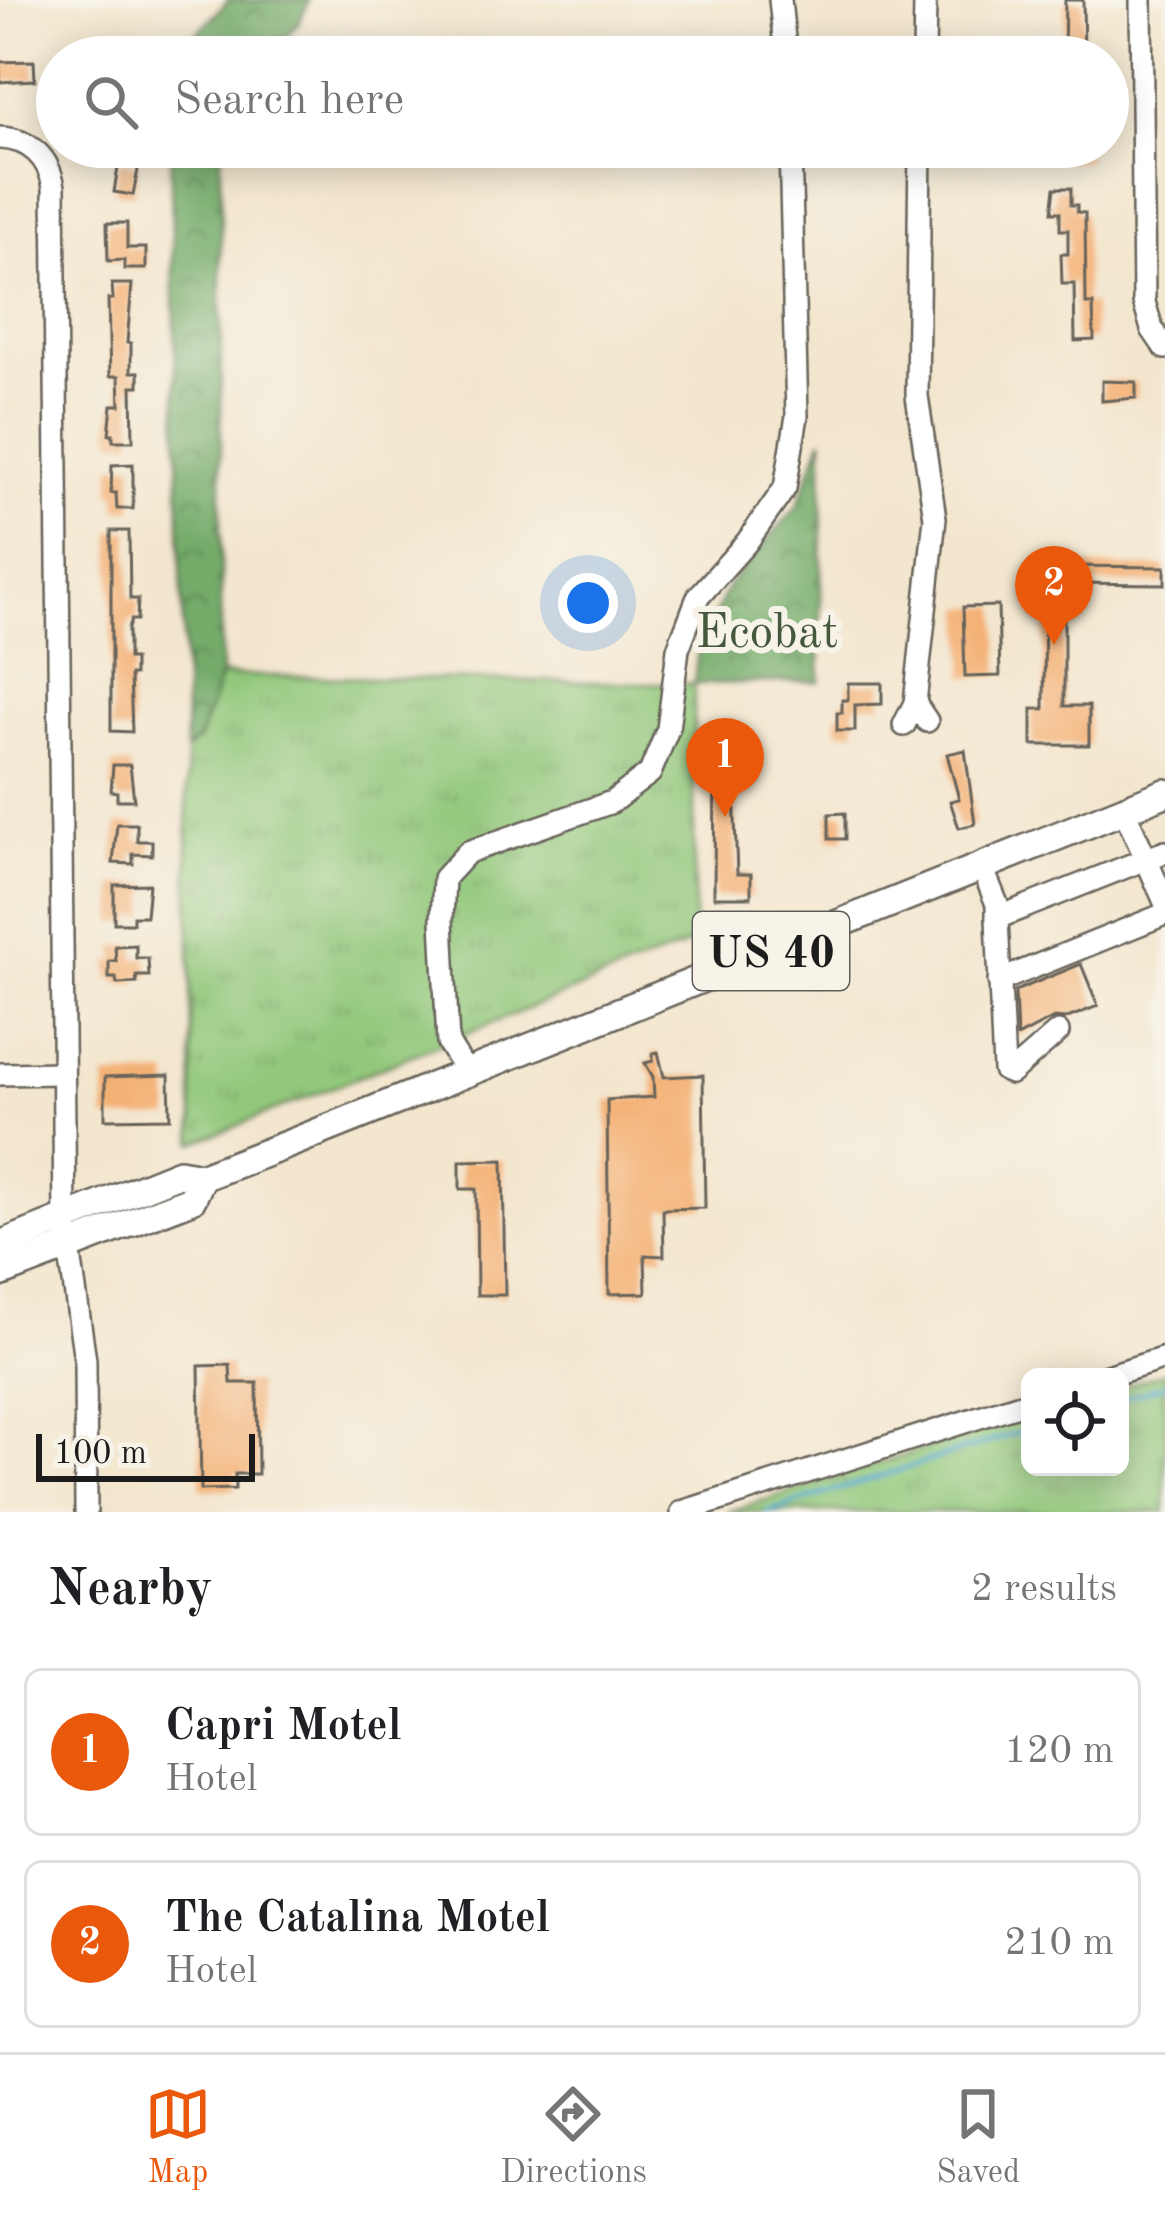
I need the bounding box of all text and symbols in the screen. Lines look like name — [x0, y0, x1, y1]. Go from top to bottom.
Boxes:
search box — [36, 36, 1129, 168]
icon: search — [78, 69, 144, 135]
text: Search here — [174, 79, 404, 124]
pin: 2 — [1015, 546, 1093, 645]
your location — [558, 573, 618, 633]
park label: Ecobat — [696, 610, 838, 658]
pin: 1 — [686, 718, 764, 817]
road number: US 40 — [693, 912, 849, 990]
map controls — [1021, 1368, 1129, 1476]
button: locate — [1021, 1368, 1129, 1476]
scale bar — [36, 1428, 255, 1481]
text: 100 m — [54, 1438, 147, 1471]
text: Nearby — [48, 1565, 213, 1616]
text: 2 results — [971, 1570, 1117, 1609]
text: Capri Motel — [165, 1705, 402, 1750]
text: 1 — [79, 1732, 101, 1771]
text: 120 m — [1004, 1732, 1114, 1771]
text: Hotel — [165, 1760, 257, 1799]
text: The Catalina Motel — [165, 1897, 550, 1942]
text: 2 — [79, 1924, 101, 1963]
text: 210 m — [1004, 1924, 1114, 1963]
text: Hotel — [165, 1952, 257, 1991]
tab: Map — [145, 2081, 211, 2194]
tab: Directions — [500, 2081, 647, 2194]
tab: Saved — [936, 2081, 1020, 2194]

